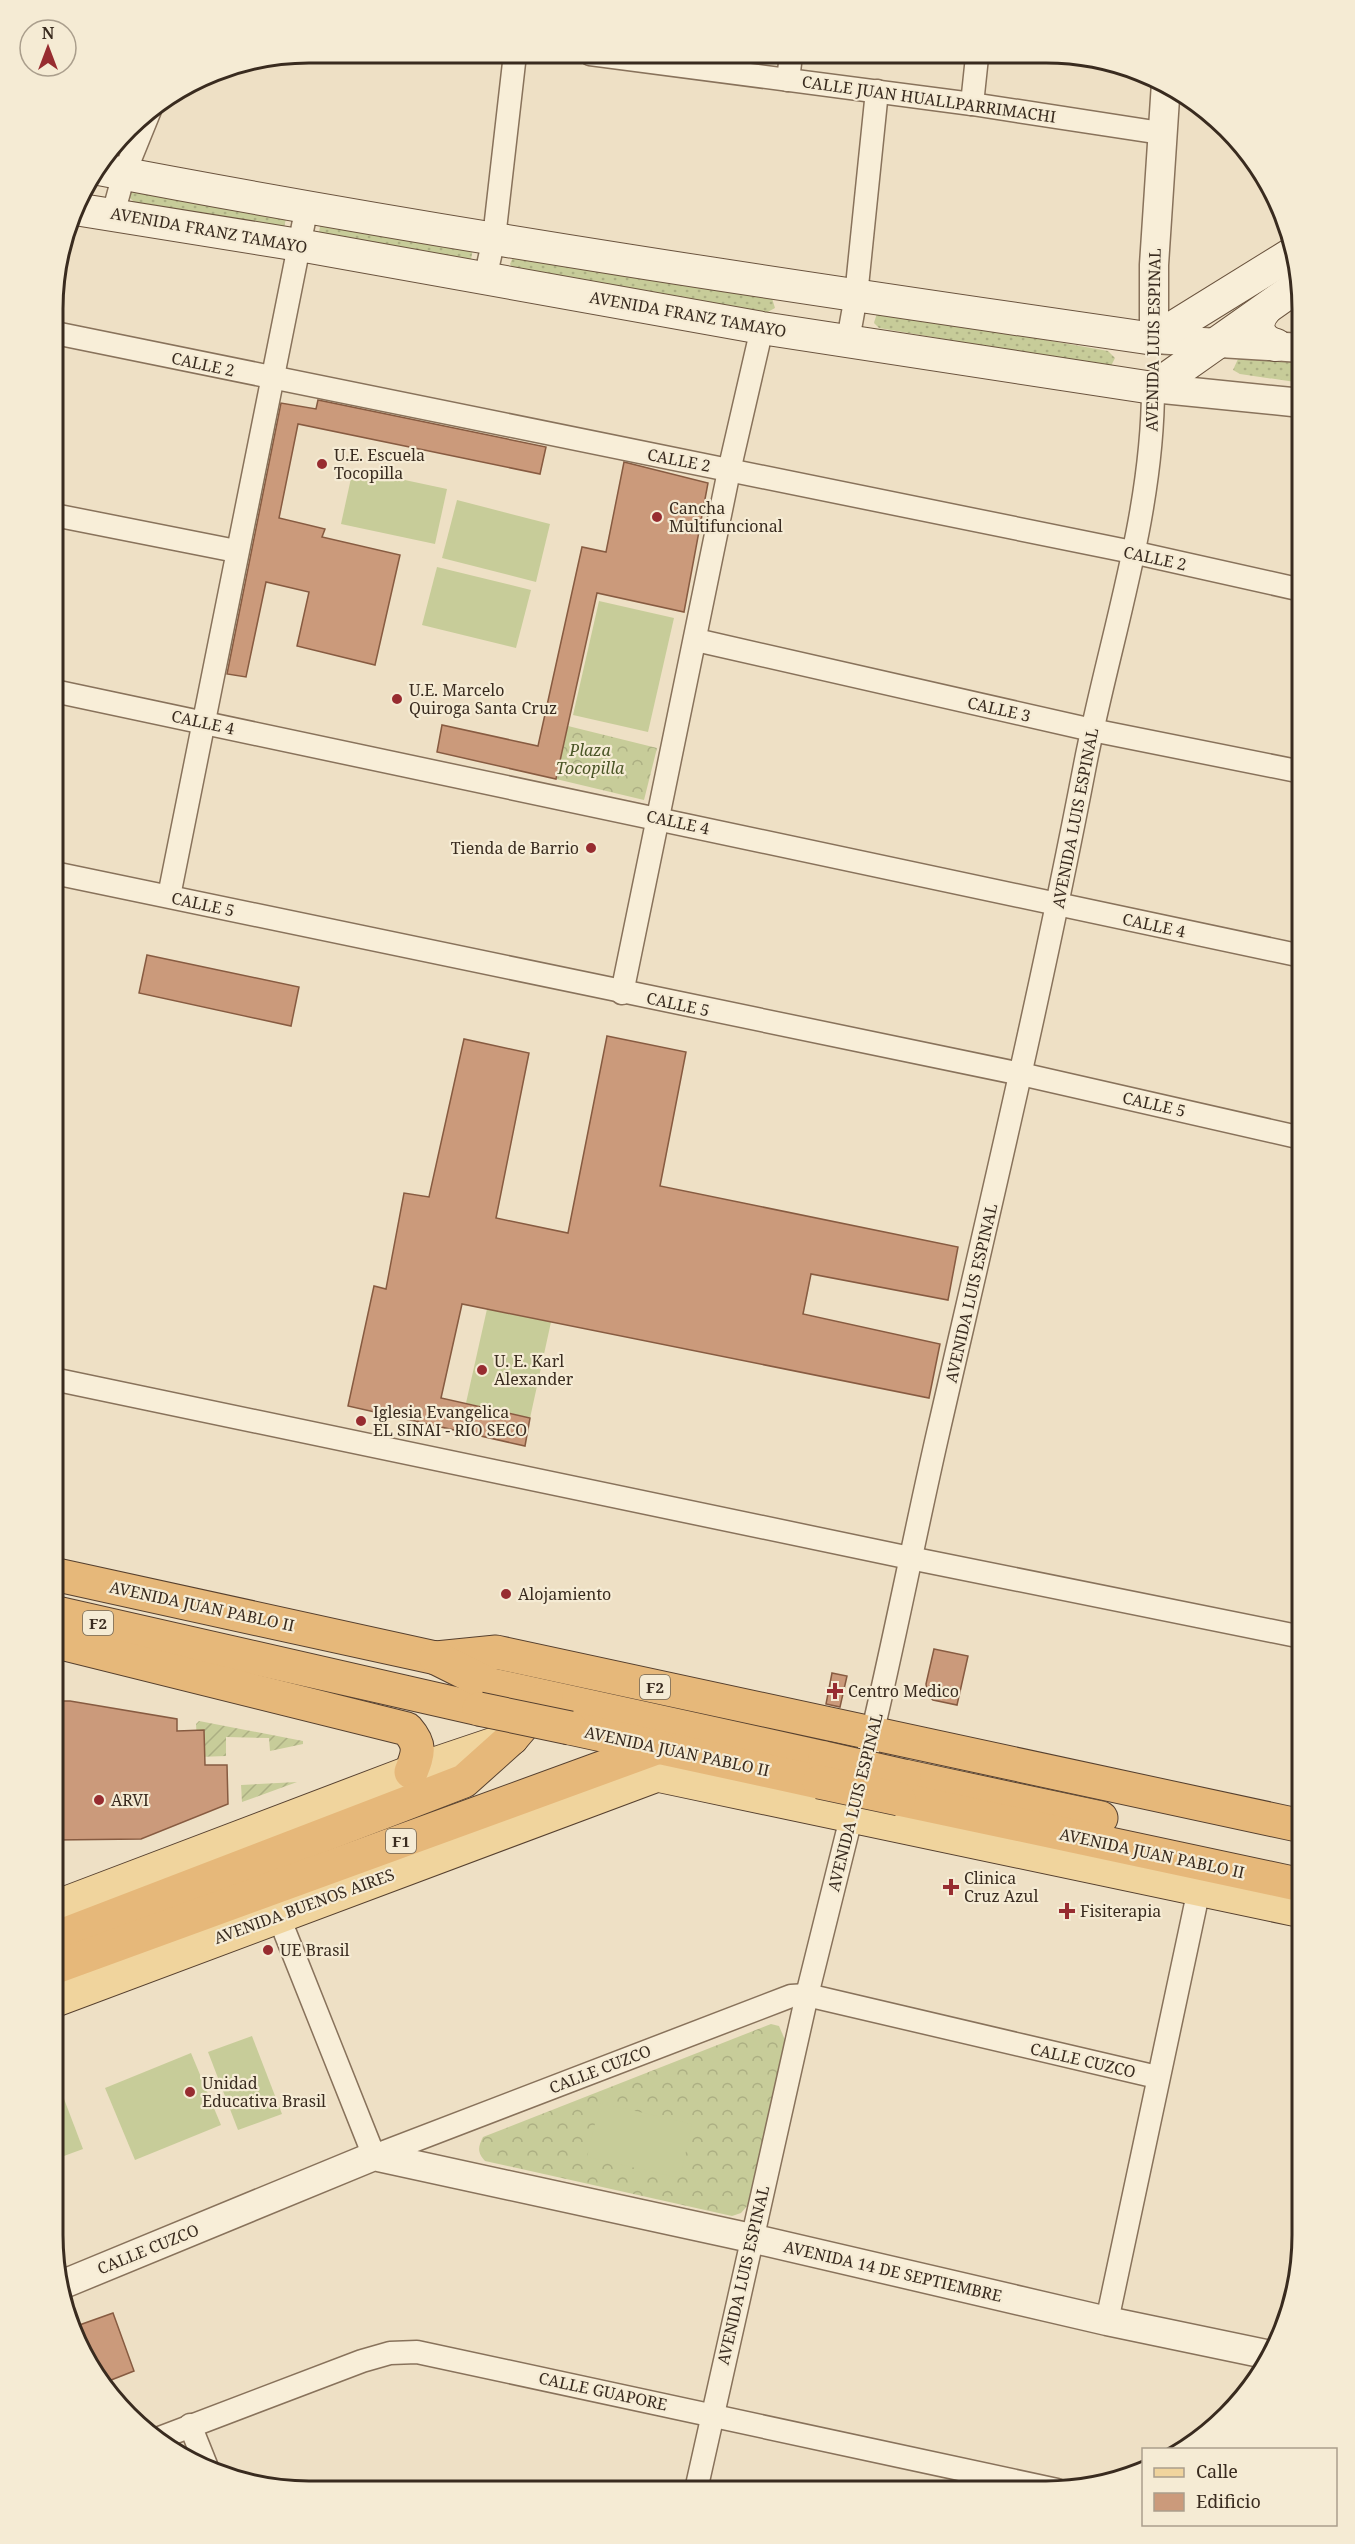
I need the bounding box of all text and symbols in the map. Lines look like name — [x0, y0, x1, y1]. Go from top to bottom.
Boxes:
north arrow — [18, 18, 78, 78]
text: N — [42, 22, 55, 44]
street label: CALLE JUAN HUALLPARRIMACHI — [801, 70, 1057, 128]
street label: AVENIDA FRANZ TAMAYO — [109, 202, 309, 258]
street label: AVENIDA LUIS ESPINAL — [1140, 248, 1166, 432]
street label: AVENIDA FRANZ TAMAYO — [588, 286, 788, 342]
street label: CALLE 2 — [169, 347, 237, 381]
street label: CALLE 2 — [645, 443, 713, 477]
place label: U.E. Escuela Tocopilla — [334, 444, 425, 484]
marker: U.E. Escuela Tocopilla — [315, 457, 329, 471]
place label: Cancha Multifuncional — [669, 497, 783, 537]
marker: Cancha Multifuncional — [650, 510, 664, 524]
street label: CALLE 2 — [1121, 541, 1189, 575]
place label: U.E. Marcelo Quiroga Santa Cruz — [409, 679, 557, 719]
street label: CALLE 3 — [965, 691, 1033, 727]
marker: U.E. Marcelo Quiroga Santa Cruz — [390, 692, 404, 706]
street label: CALLE 4 — [169, 705, 237, 739]
street label: AVENIDA LUIS ESPINAL — [1047, 726, 1103, 910]
park label: Plaza Tocopilla — [556, 739, 625, 779]
street label: CALLE 4 — [644, 805, 712, 839]
place label: Tienda de Barrio — [451, 837, 579, 859]
marker: Tienda de Barrio — [584, 841, 598, 855]
street label: CALLE 5 — [169, 887, 237, 921]
street label: CALLE 4 — [1120, 908, 1188, 942]
street label: CALLE 5 — [644, 987, 712, 1021]
street label: CALLE 5 — [1120, 1086, 1188, 1122]
street label: AVENIDA LUIS ESPINAL — [940, 1201, 1002, 1385]
place label: U. E. Karl Alexander — [494, 1350, 574, 1390]
marker: U. E. Karl Alexander — [475, 1363, 489, 1377]
place label: Iglesia Evangelica EL SINAI - RIO SECO — [373, 1401, 527, 1441]
marker: Iglesia Evangelica EL SINAI - RIO SECO — [354, 1414, 368, 1428]
street label: AVENIDA JUAN PABLO II — [108, 1576, 297, 1636]
place label: Alojamiento — [518, 1583, 611, 1605]
marker: Alojamiento — [499, 1587, 513, 1601]
road number: F2 — [83, 1611, 113, 1635]
road number: F2 — [640, 1675, 670, 1699]
place label: Centro Medico — [848, 1680, 959, 1702]
marker: Centro Medico — [826, 1682, 844, 1700]
street label: AVENIDA LUIS ESPINAL — [822, 1710, 888, 1894]
street label: AVENIDA JUAN PABLO II — [583, 1721, 772, 1781]
place label: ARVI — [111, 1789, 149, 1811]
marker: ARVI — [92, 1793, 106, 1807]
street label: AVENIDA JUAN PABLO II — [1058, 1823, 1247, 1883]
road number: F1 — [386, 1829, 416, 1853]
street label: AVENIDA BUENOS AIRES — [211, 1863, 397, 1949]
place label: Clinica Cruz Azul — [964, 1867, 1038, 1907]
marker: Clinica Cruz Azul — [942, 1878, 960, 1896]
place label: Fisiterapia — [1080, 1900, 1161, 1922]
marker: Fisiterapia — [1058, 1902, 1076, 1920]
place label: UE Brasil — [280, 1939, 350, 1961]
marker: UE Brasil — [261, 1943, 275, 1957]
street label: CALLE CUZCO — [1028, 2037, 1138, 2083]
street label: CALLE CUZCO — [546, 2039, 654, 2099]
place label: Unidad Educativa Brasil — [202, 2072, 326, 2112]
marker: Unidad Educativa Brasil — [183, 2085, 197, 2099]
street label: AVENIDA LUIS ESPINAL — [712, 2183, 774, 2367]
street label: CALLE CUZCO — [94, 2219, 202, 2279]
street label: AVENIDA 14 DE SEPTIEMBRE — [782, 2235, 1004, 2307]
street label: CALLE GUAPORE — [537, 2367, 669, 2415]
legend — [1142, 2448, 1337, 2526]
text: Calle — [1196, 2459, 1238, 2483]
text: Edificio — [1196, 2489, 1261, 2513]

